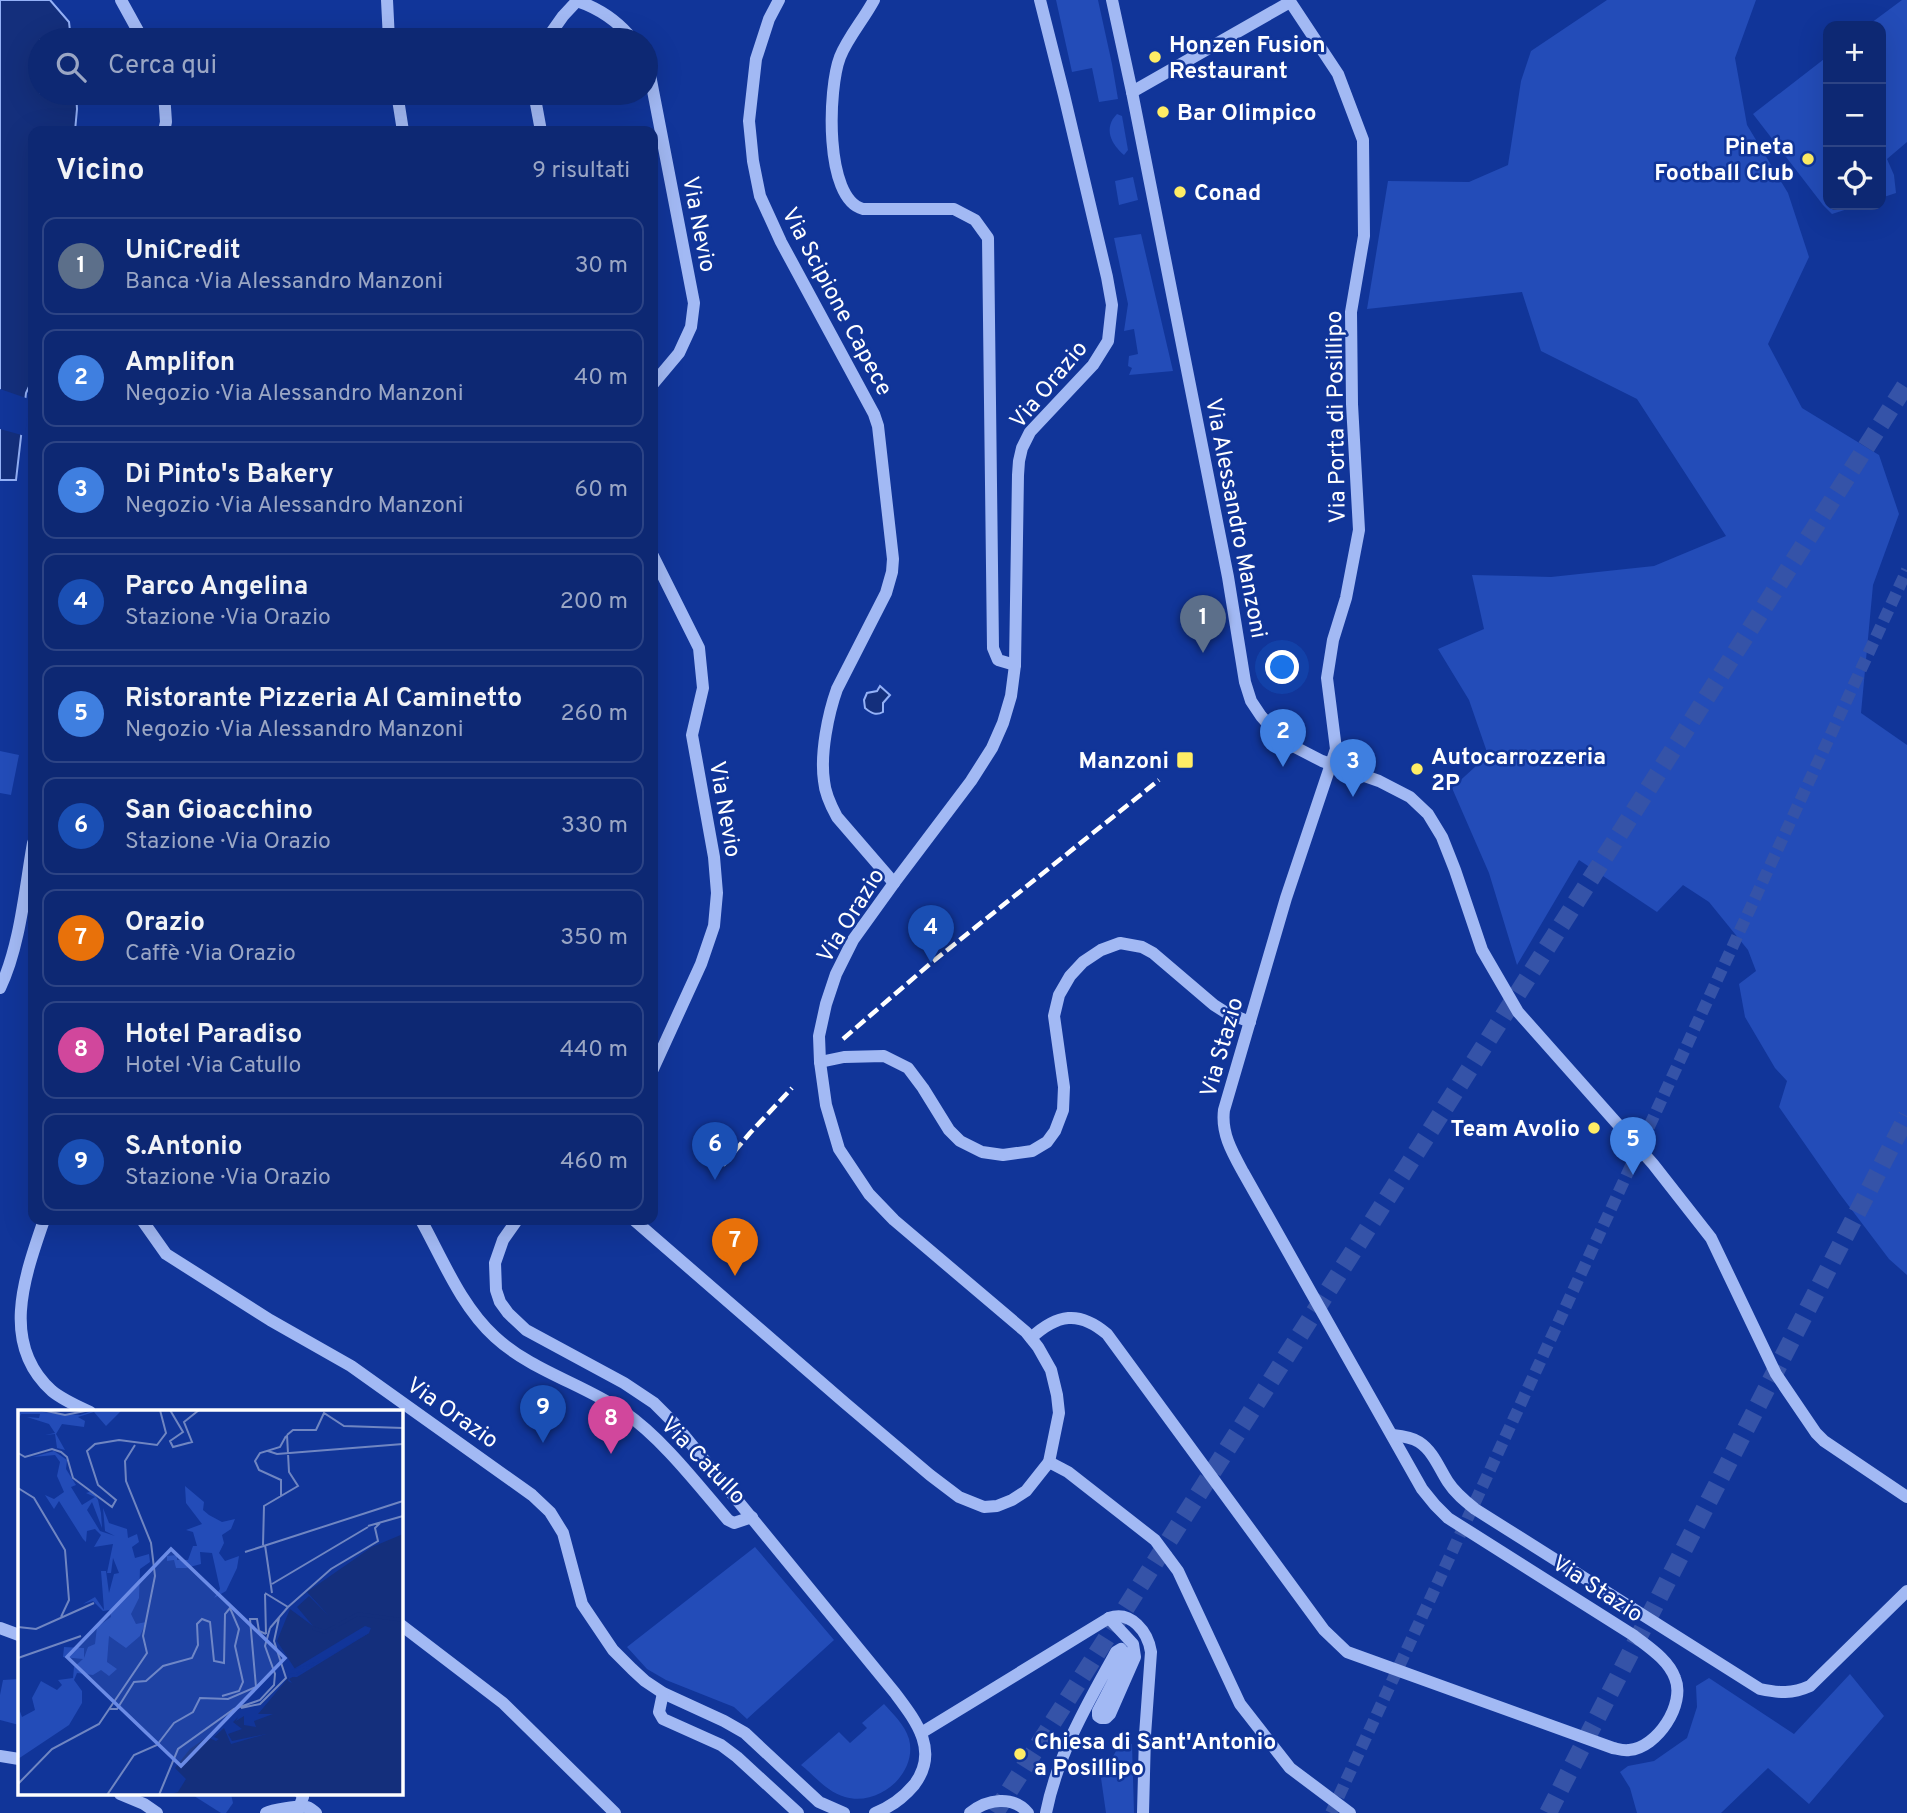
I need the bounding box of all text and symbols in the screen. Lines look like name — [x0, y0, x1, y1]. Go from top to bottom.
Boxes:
map controls — [1823, 21, 1886, 210]
button: + — [1823, 21, 1886, 84]
search box — [28, 28, 658, 105]
place label: Honzen Fusion Restaurant — [1169, 32, 1326, 87]
icon: search — [52, 48, 90, 86]
marker: Honzen Fusion Restaurant — [1147, 49, 1163, 65]
text: Cerca qui — [108, 50, 217, 83]
button: − — [1823, 84, 1886, 147]
place label: Bar Olimpico — [1177, 100, 1317, 129]
marker: Bar Olimpico — [1155, 104, 1171, 120]
place label: Pineta Football Club — [1654, 134, 1794, 189]
button: locate — [1823, 147, 1886, 210]
marker: Pineta Football Club — [1800, 151, 1816, 167]
text: Vicino — [56, 153, 145, 190]
text: 9 risultati — [532, 157, 630, 186]
street label: Via Nevio — [674, 174, 721, 275]
place label: Conad — [1194, 180, 1261, 209]
marker: Conad — [1172, 184, 1188, 200]
street label: Via Scipione Capece — [774, 203, 898, 401]
text: UniCredit — [125, 235, 241, 268]
text: 1 — [76, 252, 86, 281]
text: 30 m — [575, 252, 628, 281]
text: Banca · Via Alessandro Manzoni — [125, 268, 443, 297]
street label: Via Porta di Posillipo — [1321, 310, 1354, 524]
street label: Via Orazio — [1005, 336, 1095, 436]
text: Amplifon — [125, 347, 235, 380]
text: 2 — [74, 364, 88, 393]
text: 40 m — [574, 364, 628, 393]
text: Negozio · Via Alessandro Manzoni — [125, 380, 464, 409]
street label: Via Alessandro Manzoni — [1197, 396, 1272, 641]
text: Di Pinto's Bakery — [125, 459, 334, 492]
text: 3 — [74, 476, 88, 505]
text: 60 m — [575, 476, 628, 505]
text: Negozio · Via Alessandro Manzoni — [125, 492, 464, 521]
text: Parco Angelina — [125, 571, 308, 604]
text: 4 — [74, 588, 88, 617]
text: 200 m — [560, 588, 628, 617]
pin: 1 — [1180, 595, 1226, 653]
text: Stazione · Via Orazio — [125, 604, 331, 633]
your location — [1265, 650, 1299, 684]
text: Ristorante Pizzeria Al Caminetto — [125, 683, 522, 716]
text: 5 — [74, 700, 88, 729]
text: 260 m — [561, 700, 628, 729]
pin: 2 — [1260, 709, 1306, 767]
text: Negozio · Via Alessandro Manzoni — [125, 716, 464, 745]
pin: 3 — [1330, 739, 1376, 797]
place label: Autocarrozzeria 2P — [1431, 744, 1606, 799]
place label: Manzoni — [1079, 748, 1169, 777]
marker: Manzoni — [1175, 750, 1195, 770]
street label: Via Nevio — [701, 759, 746, 860]
marker: Autocarrozzeria 2P — [1409, 761, 1425, 777]
text: San Gioacchino — [125, 795, 313, 828]
text: 6 — [74, 812, 88, 841]
text: 330 m — [561, 812, 628, 841]
text: Stazione · Via Orazio — [125, 828, 331, 857]
street label: Via Orazio — [812, 864, 893, 969]
pin: 4 — [908, 905, 954, 963]
text: Orazio — [125, 907, 205, 940]
text: 7 — [75, 924, 87, 953]
text: 350 m — [560, 924, 628, 953]
text: Caffè · Via Orazio — [125, 940, 296, 969]
street label: Via Stazio — [1195, 994, 1252, 1101]
text: Hotel Paradiso — [125, 1019, 302, 1052]
text: 8 — [74, 1036, 88, 1065]
text: 440 m — [560, 1036, 628, 1065]
text: Hotel · Via Catullo — [125, 1052, 301, 1081]
place label: Team Avolio — [1451, 1116, 1580, 1145]
pin: 5 — [1610, 1117, 1656, 1175]
marker: Team Avolio — [1586, 1120, 1602, 1136]
pin: 6 — [692, 1122, 738, 1180]
text: S.Antonio — [125, 1131, 242, 1164]
text: 9 — [74, 1148, 88, 1177]
text: 460 m — [560, 1148, 628, 1177]
text: Stazione · Via Orazio — [125, 1164, 331, 1193]
pin: 7 — [712, 1218, 758, 1276]
street label: Via Orazio — [400, 1372, 503, 1456]
pin: 9 — [520, 1385, 566, 1443]
pin: 8 — [588, 1396, 634, 1454]
inset map — [18, 1410, 402, 1796]
street label: Via Catullo — [653, 1412, 751, 1512]
street label: Via Stazio — [1546, 1550, 1648, 1630]
place label: Chiesa di Sant'Antonio a Posillipo — [1034, 1729, 1276, 1784]
marker: Chiesa di Sant'Antonio a Posillipo — [1012, 1746, 1028, 1762]

